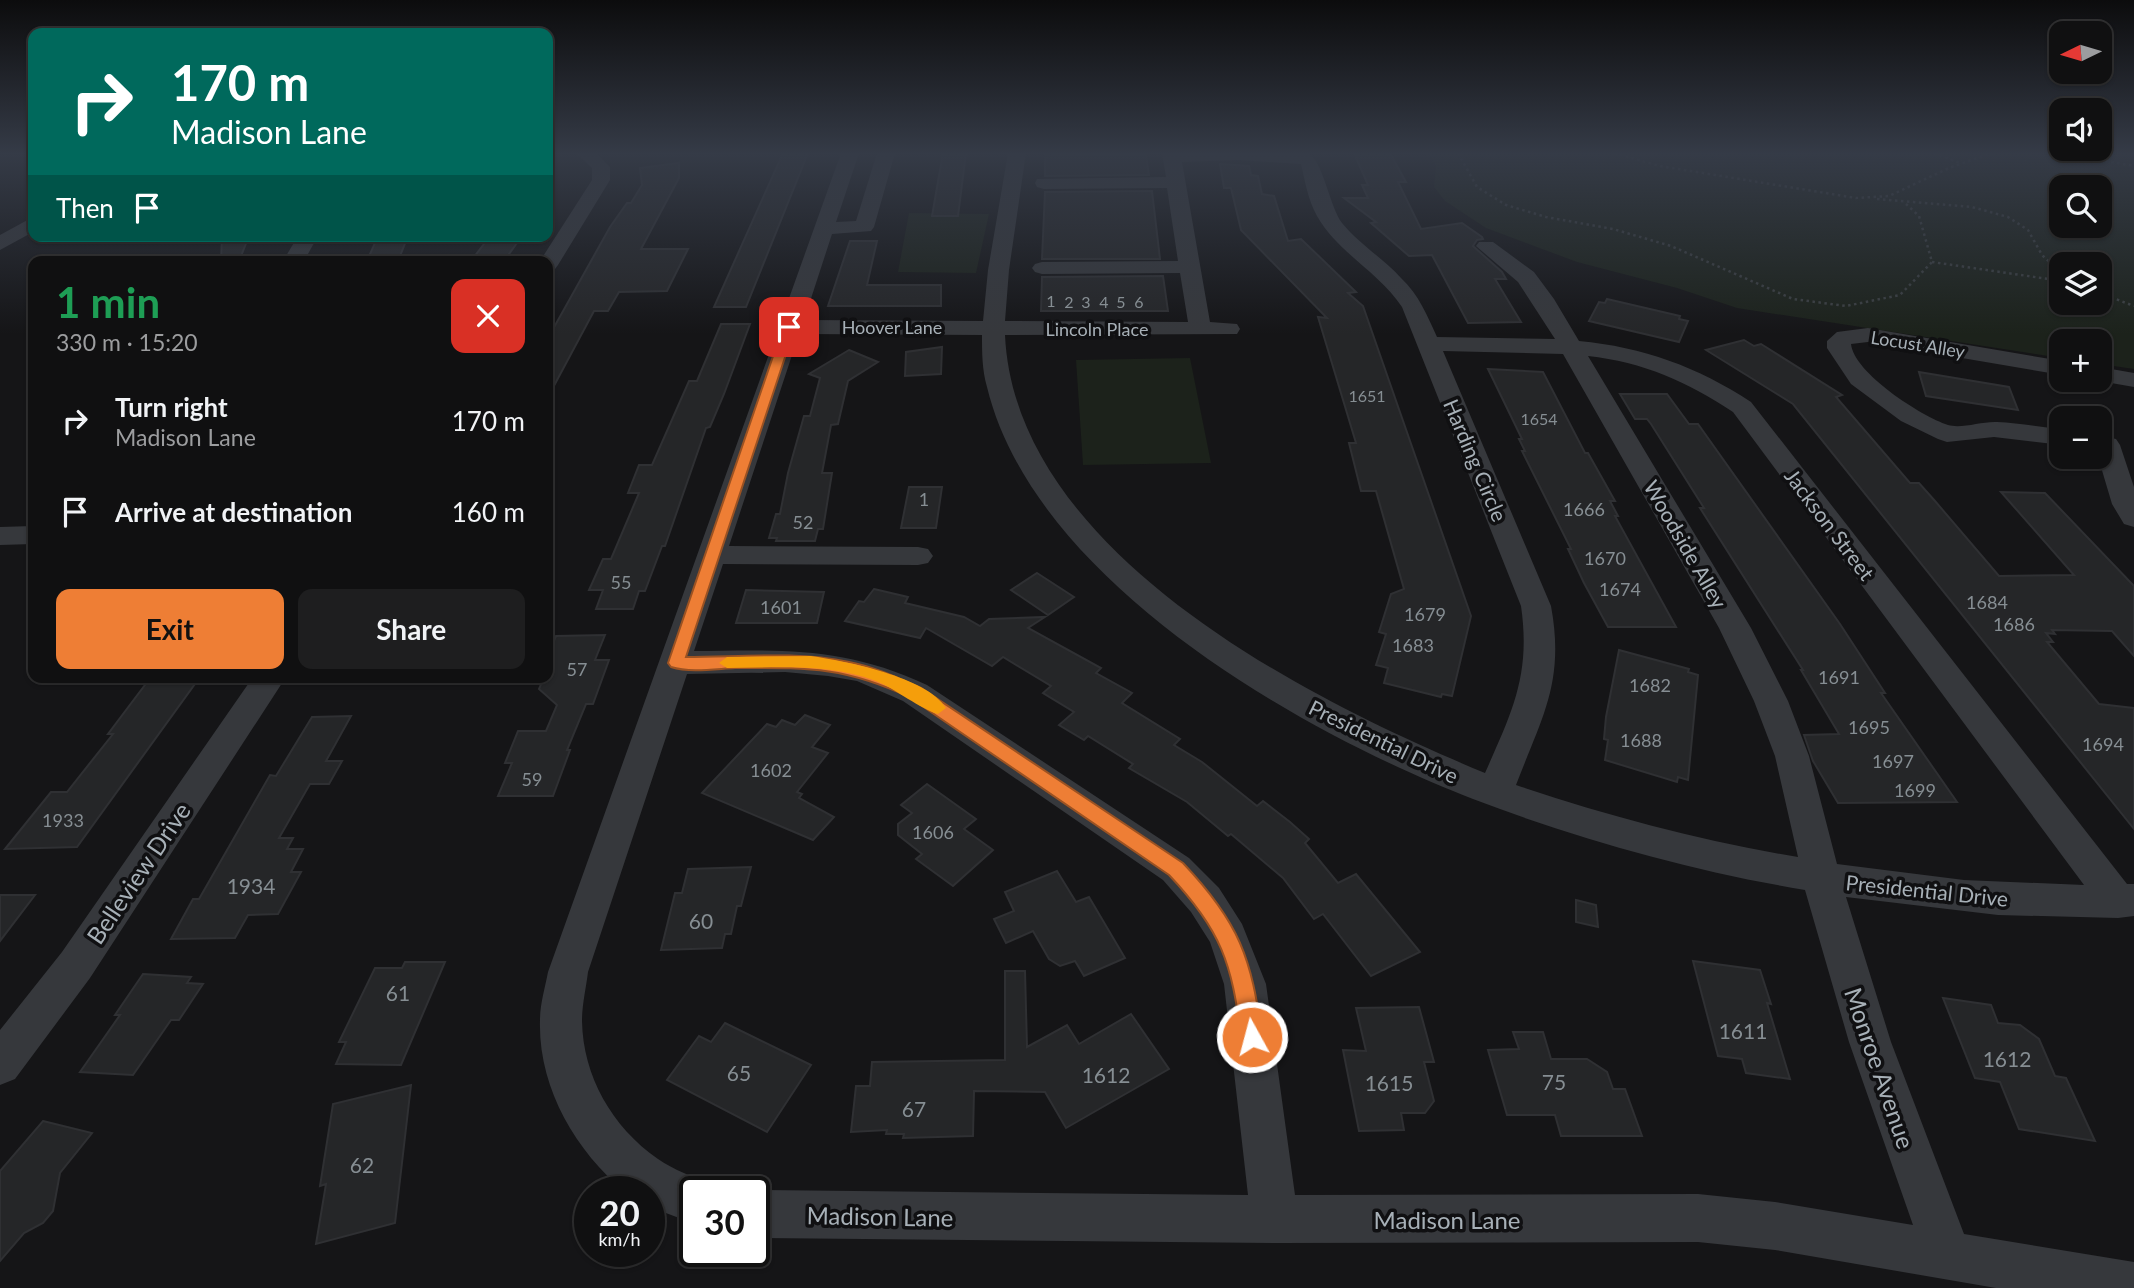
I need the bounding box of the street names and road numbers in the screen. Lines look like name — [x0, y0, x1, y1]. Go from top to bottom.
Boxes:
street label: Hoover Lane — [842, 316, 942, 338]
street label: Lincoln Place — [1045, 318, 1149, 340]
street label: Locust Alley — [1869, 326, 1967, 362]
street label: Harding Circle — [1439, 395, 1513, 525]
street label: Jackson Street — [1780, 463, 1880, 585]
street label: Woodside Alley — [1639, 476, 1733, 613]
street label: Presidential Drive — [1305, 694, 1463, 788]
street label: Belleview Drive — [80, 797, 196, 949]
street label: Presidential Drive — [1845, 869, 2009, 911]
street label: Monroe Avenue — [1839, 984, 1921, 1152]
street label: Madison Lane — [806, 1200, 954, 1232]
street label: Madison Lane — [1374, 1205, 1520, 1234]

